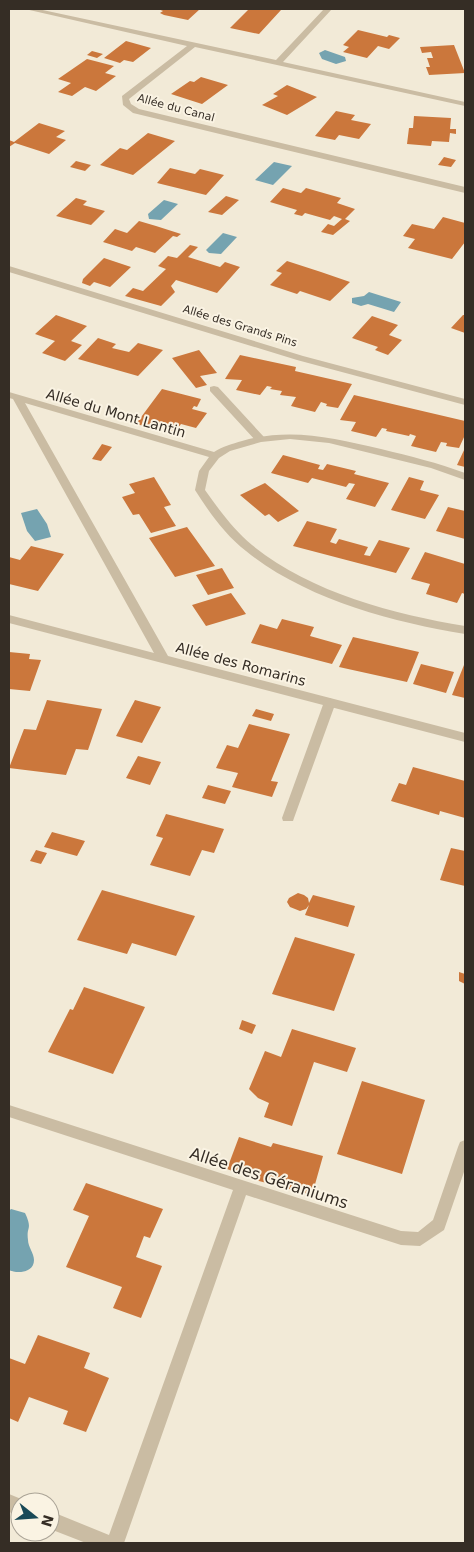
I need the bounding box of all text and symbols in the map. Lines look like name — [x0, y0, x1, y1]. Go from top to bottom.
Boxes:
street label: Allée du Canal — [136, 91, 216, 125]
street label: Allée des Grands Pins — [181, 302, 299, 350]
street label: Allée du Mont Lantin — [44, 385, 188, 441]
street label: Allée des Romarins — [174, 639, 308, 689]
street label: Allée des Géraniums — [187, 1143, 351, 1213]
north arrow — [10, 1492, 60, 1542]
text: N — [38, 1513, 57, 1529]

